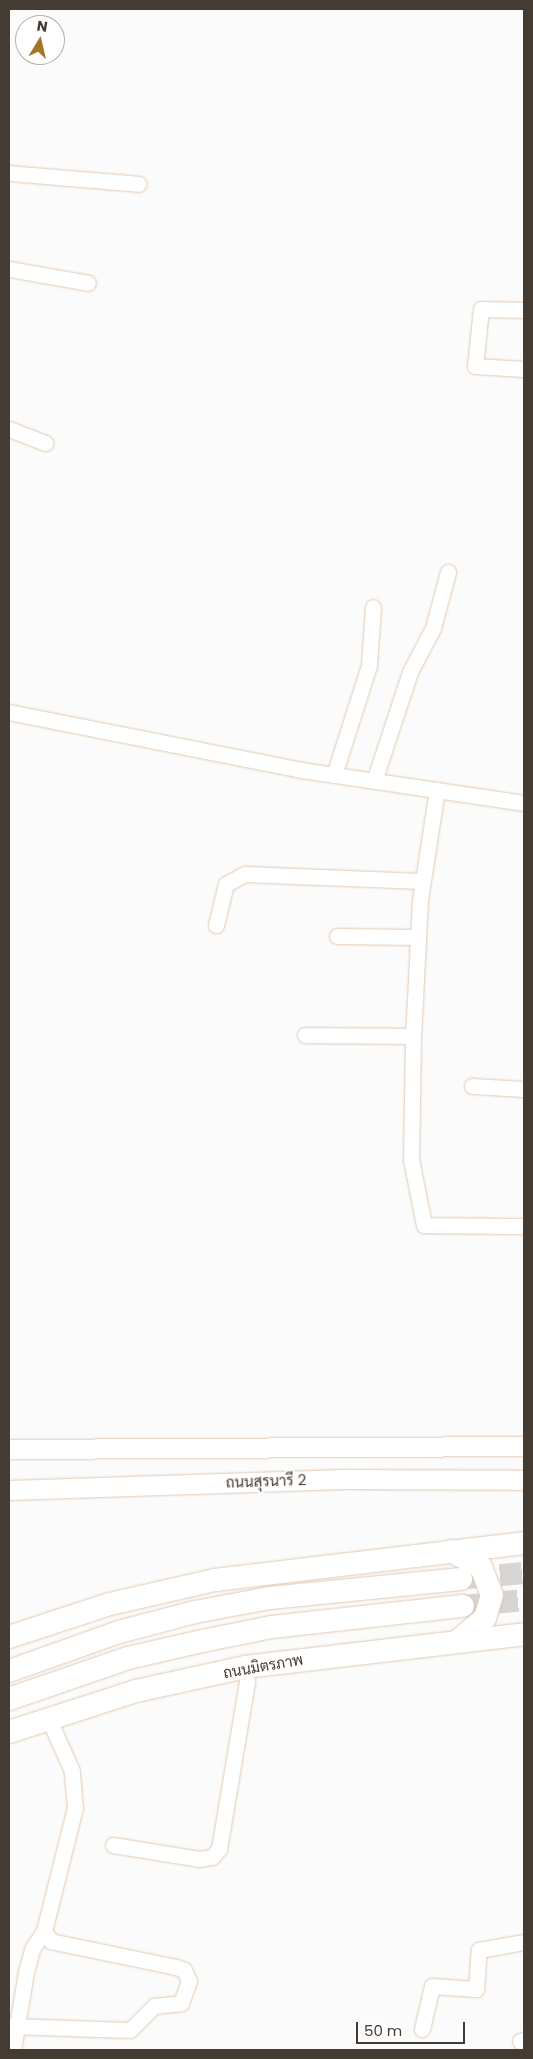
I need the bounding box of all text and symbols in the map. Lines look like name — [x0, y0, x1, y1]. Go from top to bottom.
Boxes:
north arrow — [15, 15, 65, 65]
text: N — [35, 15, 49, 37]
street label: ถนนสุรนารี 2 — [225, 1471, 307, 1491]
street label: ถนนมิตรภาพ — [222, 1650, 304, 1682]
scale bar — [358, 2012, 467, 2044]
text: 50 m — [364, 2020, 402, 2041]

